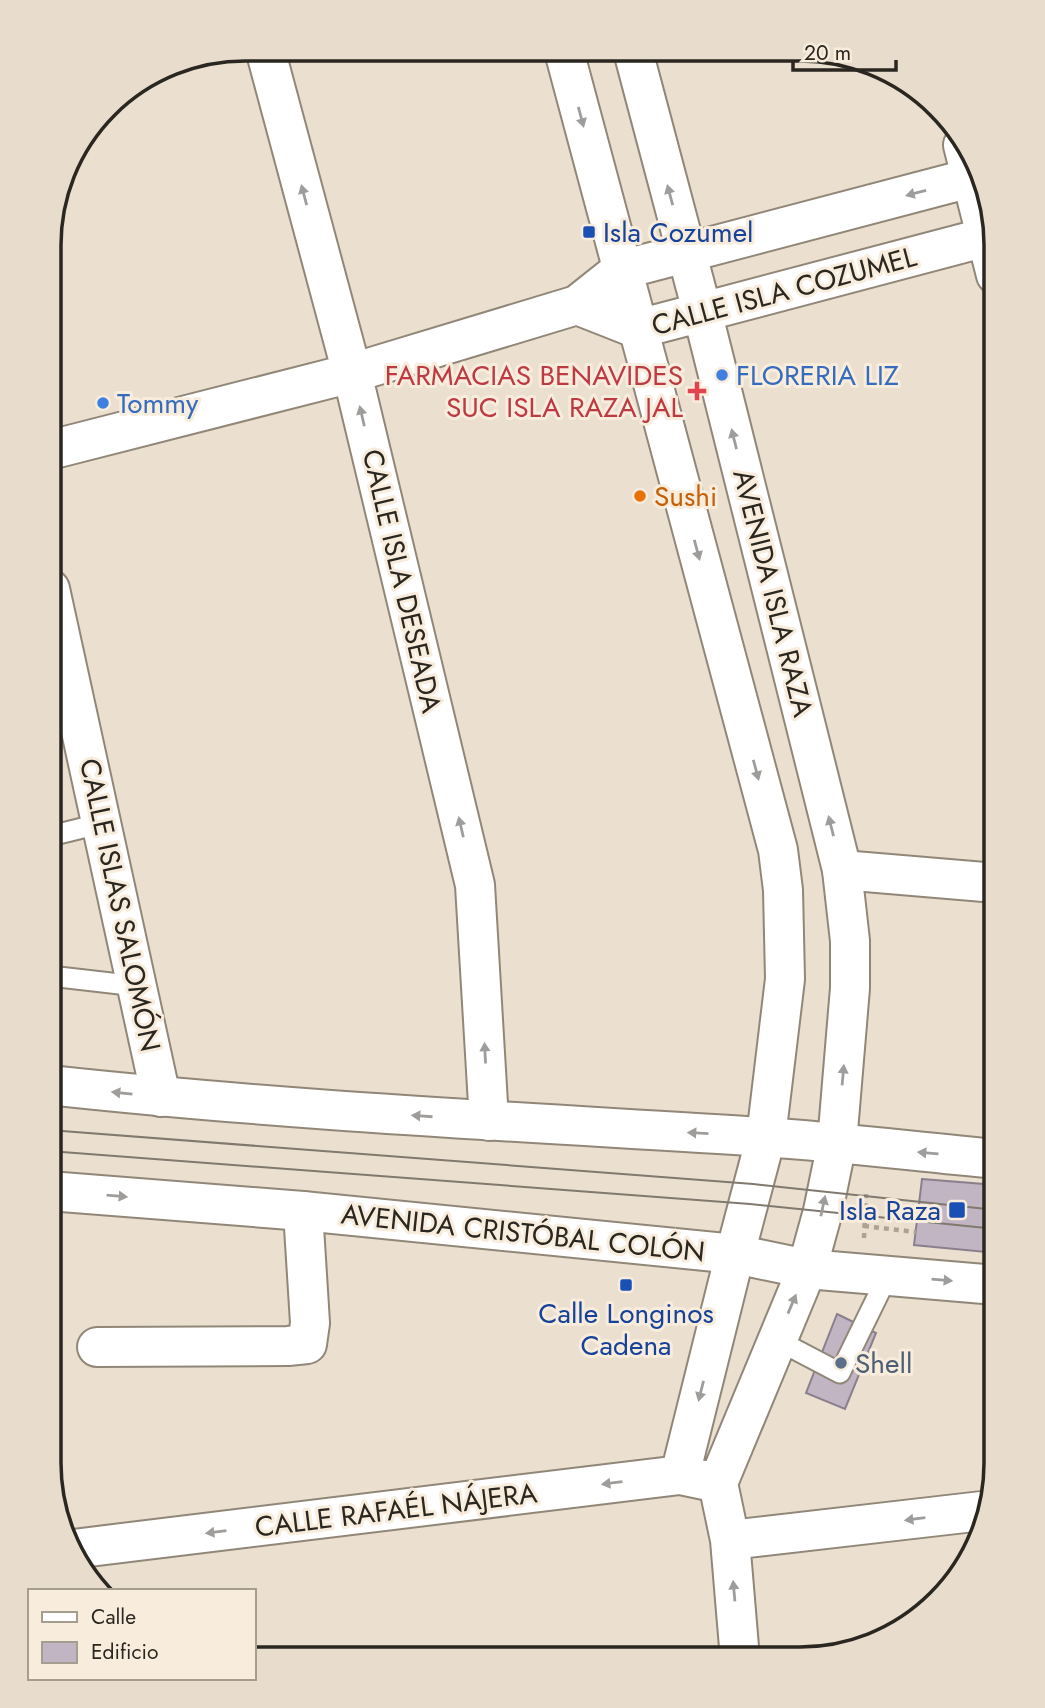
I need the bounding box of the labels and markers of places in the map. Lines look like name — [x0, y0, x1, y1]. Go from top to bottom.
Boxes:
place label: Isla Cozumel — [603, 212, 754, 253]
marker: Isla Cozumel — [581, 224, 597, 240]
place label: FARMACIAS BENAVIDES SUC ISLA RAZA JAL — [385, 355, 683, 428]
place label: FLORERIA LIZ — [736, 355, 899, 396]
marker: FLORERIA LIZ — [714, 367, 730, 383]
place label: Tommy — [117, 383, 199, 424]
marker: FARMACIAS BENAVIDES SUC ISLA RAZA JAL — [689, 383, 705, 399]
marker: Tommy — [95, 395, 111, 411]
place label: Sushi — [654, 476, 717, 517]
marker: Sushi — [632, 488, 648, 504]
place label: Isla Raza — [839, 1190, 941, 1231]
marker: Isla Raza — [947, 1200, 967, 1220]
marker: Calle Longinos Cadena — [618, 1277, 634, 1293]
place label: Calle Longinos Cadena — [538, 1293, 714, 1366]
place label: Shell — [855, 1343, 912, 1384]
marker: Shell — [833, 1355, 849, 1371]

